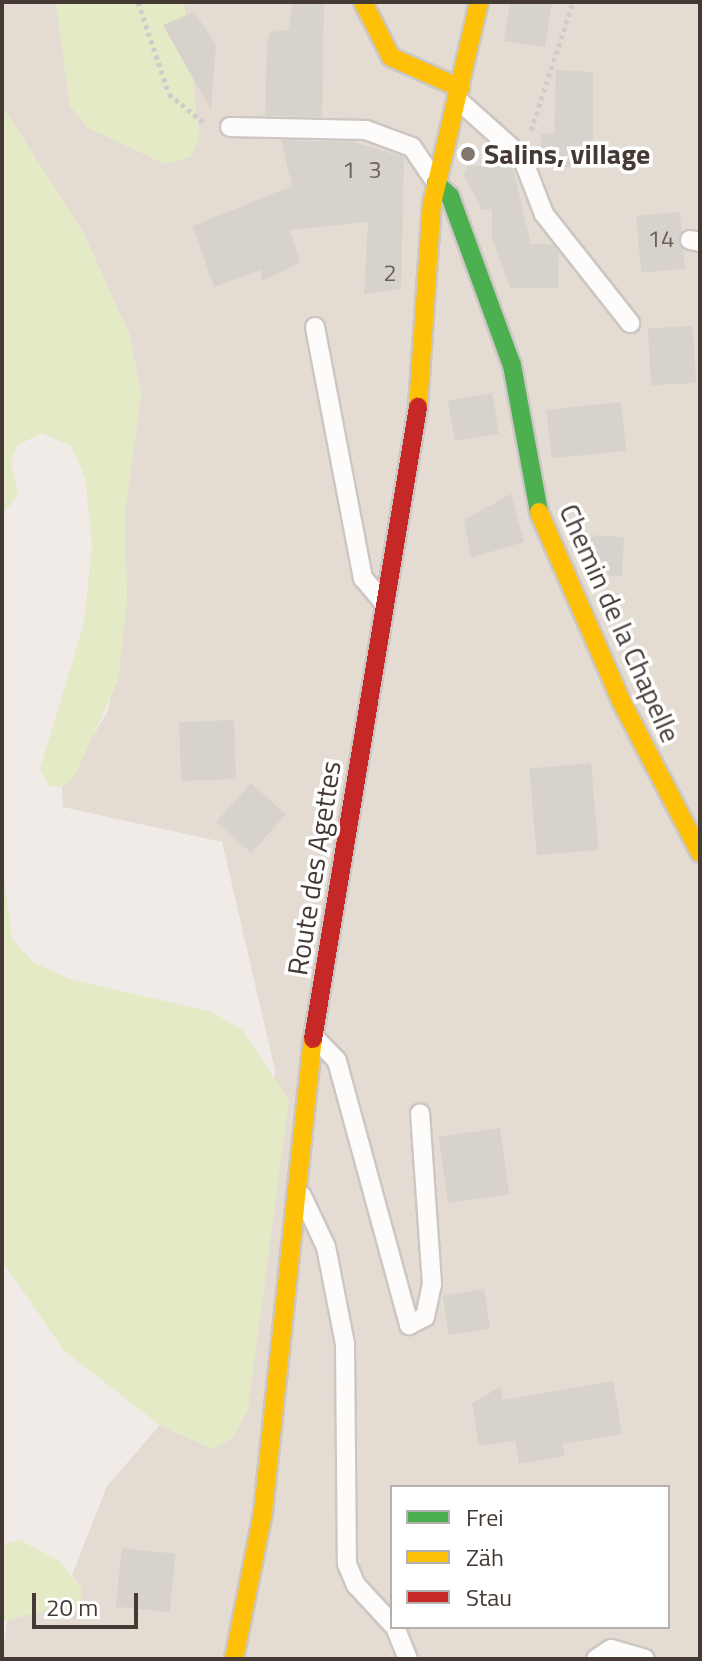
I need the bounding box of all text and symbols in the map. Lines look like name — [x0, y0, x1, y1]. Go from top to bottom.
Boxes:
place label: Salins, village — [484, 137, 650, 171]
marker: Salins, village — [459, 145, 477, 163]
house number: 1 — [342, 156, 356, 184]
house number: 3 — [368, 156, 382, 184]
house number: 14 — [648, 225, 674, 253]
house number: 2 — [383, 259, 397, 287]
street label: Chemin de la Chapelle — [552, 499, 688, 747]
street label: Route des Agettes — [280, 758, 348, 978]
legend — [390, 1485, 670, 1629]
text: Frei — [466, 1499, 504, 1535]
text: Zäh — [466, 1539, 504, 1575]
scale bar — [36, 1577, 142, 1627]
text: Stau — [466, 1579, 512, 1615]
text: 20 m — [46, 1589, 98, 1625]

